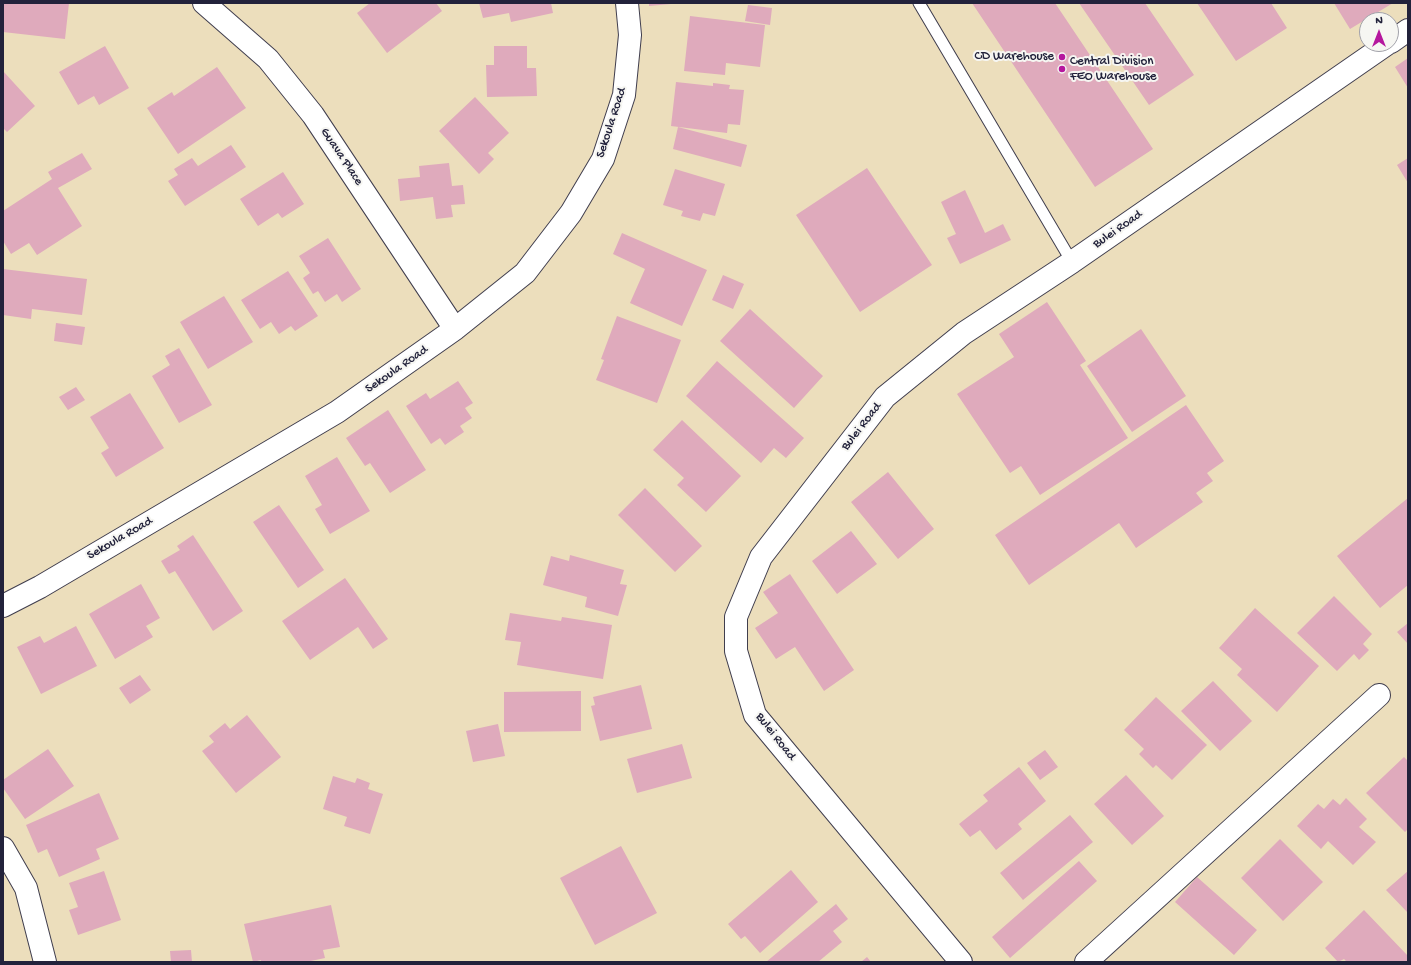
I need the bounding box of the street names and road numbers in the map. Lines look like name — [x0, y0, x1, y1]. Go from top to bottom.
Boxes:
street label: Sekoula Road — [593, 86, 631, 160]
street label: Guava Place — [316, 125, 366, 189]
street label: Bulei Road — [1090, 207, 1146, 253]
street label: Sekoula Road — [363, 343, 431, 397]
street label: Bulei Road — [838, 400, 886, 454]
street label: Sekoula Road — [85, 514, 155, 564]
street label: Bulei Road — [751, 710, 799, 764]

